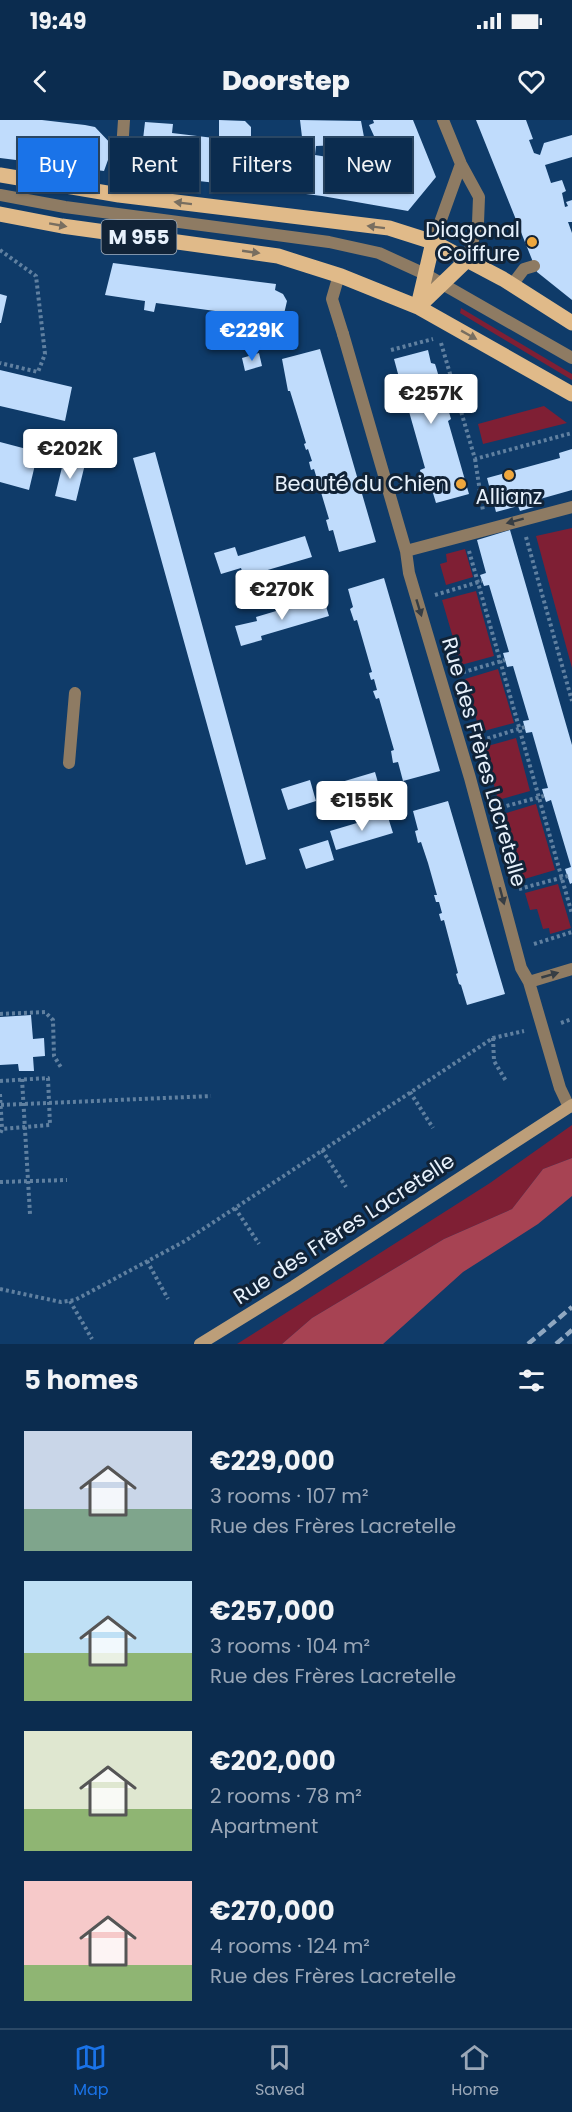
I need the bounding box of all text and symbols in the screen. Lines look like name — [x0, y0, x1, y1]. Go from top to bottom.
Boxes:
text: 19:49 — [30, 6, 86, 37]
text: Doorstep — [222, 62, 350, 99]
icon: back — [24, 65, 57, 98]
icon: heart — [515, 65, 548, 98]
chip: Buy — [18, 138, 98, 192]
chip: Rent — [110, 138, 199, 192]
chip: Filters — [211, 138, 313, 192]
chip: New — [325, 138, 412, 192]
one-way arrow — [173, 198, 192, 207]
place label: Diagonal Coiffure — [425, 215, 520, 268]
road number: M 955 — [102, 220, 176, 254]
one-way arrow — [48, 221, 67, 230]
one-way arrow — [367, 222, 386, 232]
marker: Diagonal Coiffure — [525, 235, 539, 249]
one-way arrow — [241, 247, 260, 256]
pin: €229K — [210, 311, 294, 362]
text: €229K — [220, 316, 285, 344]
one-way arrow — [461, 330, 478, 340]
pin: €257K — [389, 374, 473, 425]
text: €257K — [399, 379, 463, 407]
pin: €202K — [28, 429, 112, 480]
text: €202K — [37, 434, 103, 462]
marker: Allianz — [502, 468, 516, 482]
place label: Beauté du Chien — [275, 469, 449, 498]
marker: Beauté du Chien — [454, 477, 468, 491]
place label: Allianz — [476, 482, 542, 511]
one-way arrow — [506, 517, 524, 527]
pin: €270K — [240, 570, 324, 621]
text: €270K — [249, 575, 315, 603]
one-way arrow — [415, 599, 424, 617]
street label: Rue des Frères Lacretelle — [435, 634, 534, 890]
pin: €155K — [320, 781, 404, 832]
text: €155K — [330, 786, 394, 814]
one-way arrow — [498, 887, 507, 905]
one-way arrow — [541, 970, 559, 979]
street label: Rue des Frères Lacretelle — [227, 1146, 460, 1311]
text: 5 homes — [24, 1362, 139, 1398]
icon: filters — [515, 1364, 548, 1397]
text: €229,000 — [210, 1443, 335, 1479]
icon: home — [72, 1455, 144, 1527]
text: 3 rooms · 107 m² — [210, 1482, 369, 1510]
text: Rue des Frères Lacretelle — [210, 1512, 456, 1540]
text: €257,000 — [210, 1593, 335, 1629]
icon: home — [72, 1605, 144, 1677]
text: 3 rooms · 104 m² — [210, 1632, 370, 1660]
text: Rue des Frères Lacretelle — [210, 1662, 456, 1690]
text: €202,000 — [210, 1743, 336, 1779]
icon: home — [72, 1755, 144, 1827]
text: 2 rooms · 78 m² — [210, 1782, 362, 1810]
text: Apartment — [210, 1812, 318, 1840]
text: €270,000 — [210, 1893, 335, 1929]
icon: home — [72, 1905, 144, 1977]
text: 4 rooms · 124 m² — [210, 1932, 370, 1960]
text: Rue des Frères Lacretelle — [210, 1962, 456, 1990]
tab: Map — [73, 2041, 109, 2102]
tab: Saved — [255, 2041, 305, 2102]
tab: Home — [451, 2041, 499, 2102]

